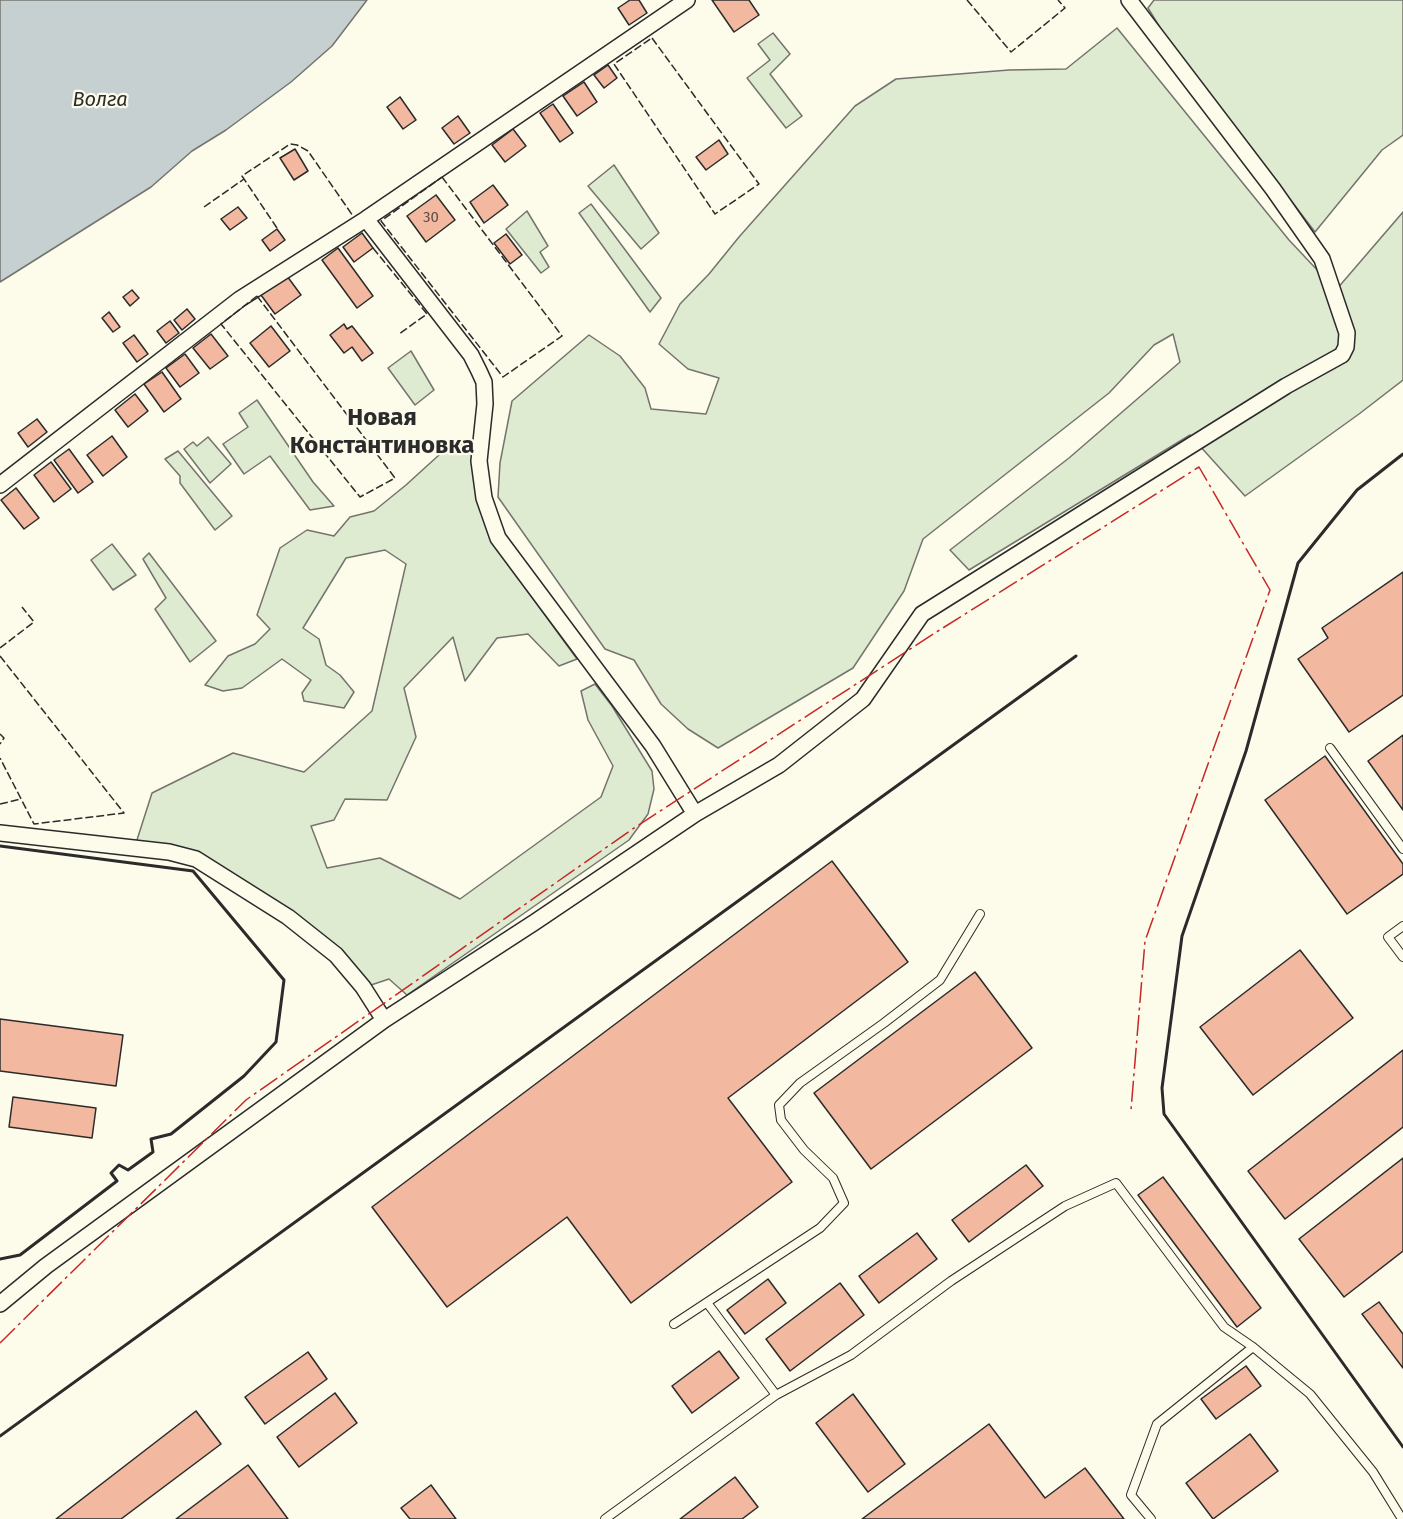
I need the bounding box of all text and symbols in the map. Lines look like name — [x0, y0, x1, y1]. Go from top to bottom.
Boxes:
water label: Волга — [72, 88, 128, 112]
house number: 30 — [423, 209, 439, 227]
district label: Новая Константиновка — [290, 404, 474, 460]

